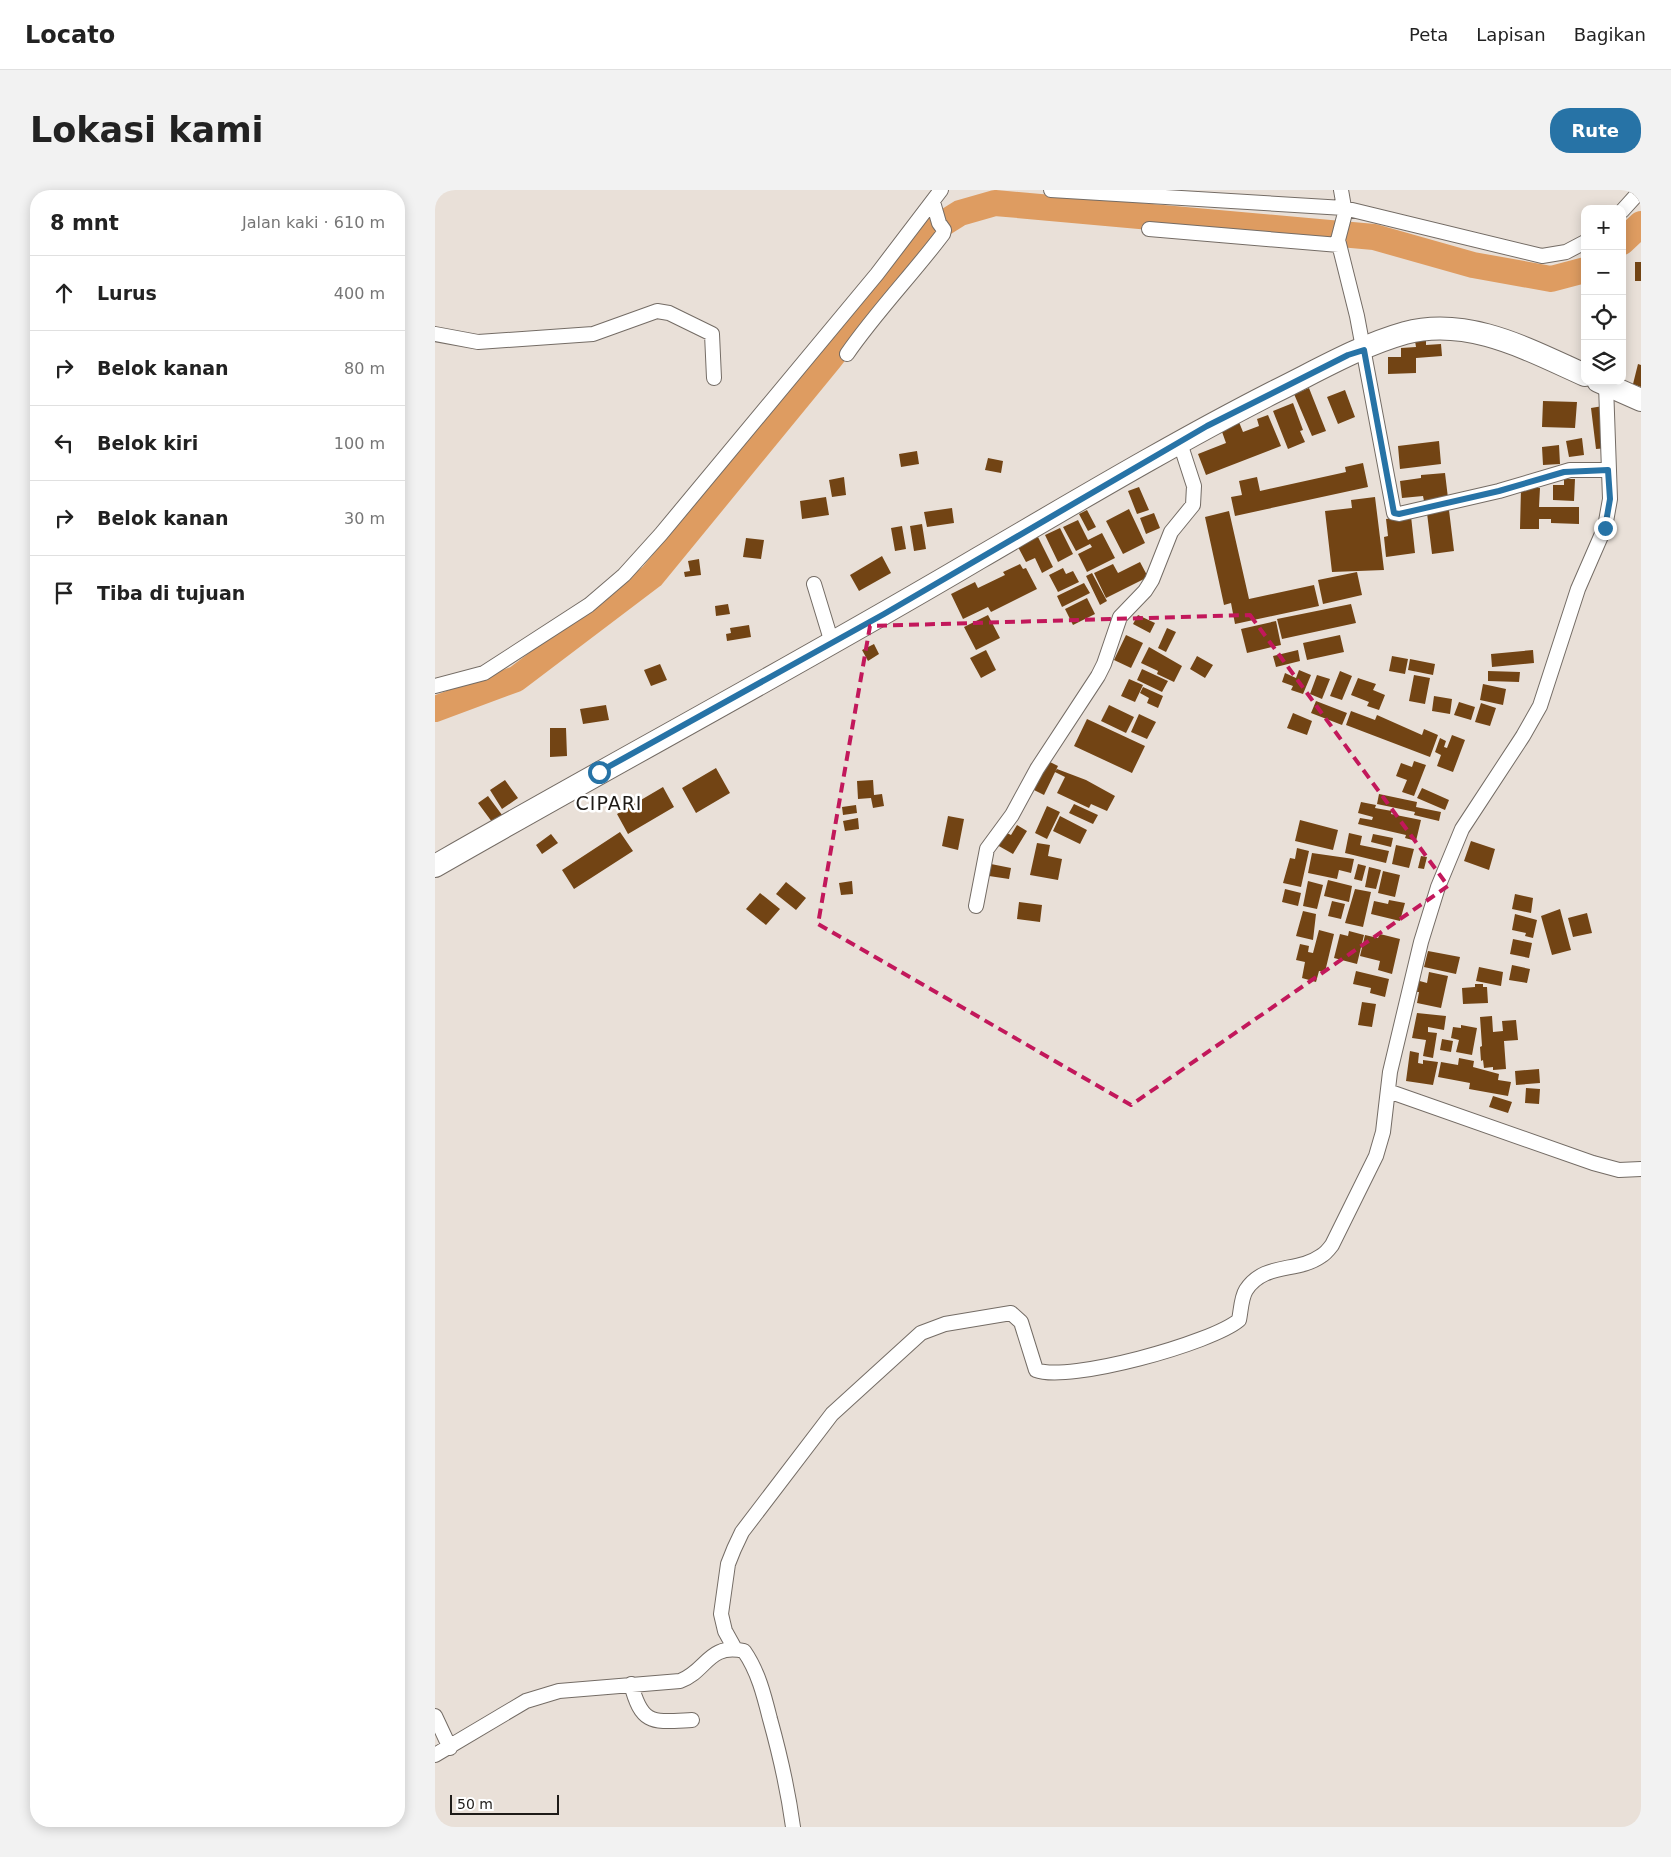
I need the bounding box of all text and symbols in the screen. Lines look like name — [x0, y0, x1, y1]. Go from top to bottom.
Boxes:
text: Locato — [25, 21, 115, 49]
text: Peta — [1409, 24, 1448, 45]
text: Lapisan — [1476, 24, 1546, 45]
text: Bagikan — [1574, 24, 1646, 45]
button: Rute — [1550, 108, 1641, 153]
text: Lokasi kami — [30, 110, 264, 150]
map controls — [1581, 205, 1626, 385]
button: + — [1581, 205, 1626, 250]
text: 8 mnt — [50, 211, 119, 235]
text: Jalan kaki · 610 m — [242, 213, 385, 232]
button: − — [1581, 250, 1626, 295]
icon: ahead — [50, 279, 78, 307]
text: Lurus — [97, 282, 157, 304]
text: 400 m — [334, 284, 385, 303]
button: locate — [1581, 295, 1626, 340]
button: layers — [1581, 340, 1626, 385]
icon: right — [50, 354, 78, 382]
text: Belok kanan — [97, 357, 229, 379]
text: 80 m — [344, 359, 385, 378]
icon: left — [50, 429, 78, 457]
text: Belok kiri — [97, 432, 198, 454]
text: 100 m — [334, 434, 385, 453]
icon: right — [50, 504, 78, 532]
text: Belok kanan — [97, 507, 229, 529]
text: 30 m — [344, 509, 385, 528]
route end — [1594, 517, 1617, 540]
icon: arrive — [50, 579, 78, 607]
text: Tiba di tujuan — [97, 582, 245, 604]
route start — [588, 761, 611, 784]
district label: CIPARI — [576, 792, 642, 814]
scale bar — [450, 1792, 559, 1815]
text: 50 m — [457, 1796, 493, 1812]

